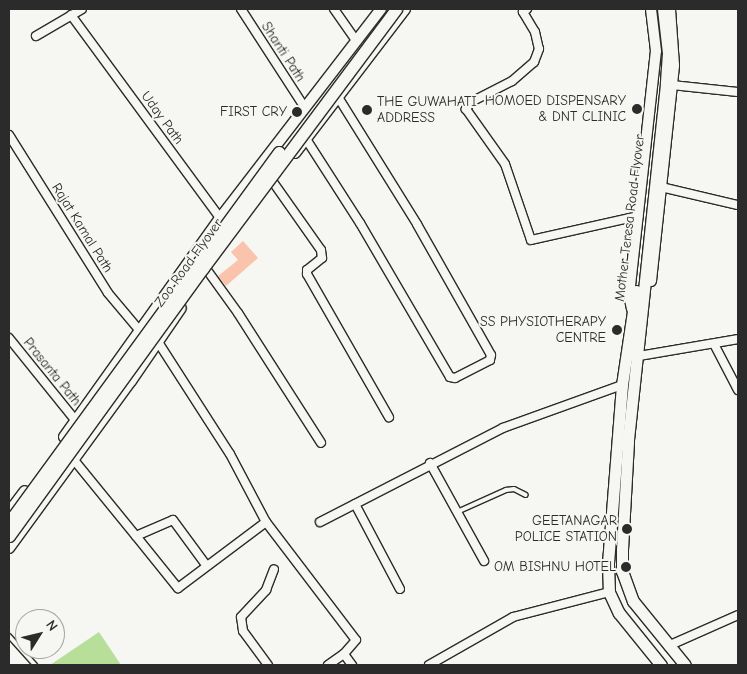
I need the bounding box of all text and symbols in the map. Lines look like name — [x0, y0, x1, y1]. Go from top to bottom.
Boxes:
street label: Shanti Path — [257, 19, 309, 85]
street label: Uday Path — [137, 88, 187, 148]
place label: HOMOED DISPENSARY & DNT CLINIC — [485, 93, 626, 125]
place label: THE GUWAHATI ADDRESS — [377, 94, 477, 126]
marker: HOMOED DISPENSARY & DNT CLINIC — [630, 102, 644, 116]
place label: FIRST CRY — [220, 104, 287, 120]
marker: THE GUWAHATI ADDRESS — [361, 104, 373, 116]
marker: FIRST CRY — [291, 106, 303, 118]
street label: Mother Teresa Road Flyover — [611, 133, 649, 303]
street label: Rajat Kamal Path — [48, 180, 116, 276]
street label: Zoo Road Flyover — [151, 216, 227, 310]
place label: SS PHYSIOTHERAPY CENTRE — [480, 314, 606, 347]
marker: SS PHYSIOTHERAPY CENTRE — [610, 323, 624, 337]
street label: Prasanta Path — [19, 335, 85, 409]
place label: GEETANAGAR POLICE STATION — [515, 513, 617, 546]
marker: GEETANAGAR POLICE STATION — [621, 523, 633, 535]
place label: OM BISHNU HOTEL — [494, 559, 616, 575]
marker: OM BISHNU HOTEL — [620, 561, 632, 573]
north arrow — [15, 609, 65, 659]
text: N — [42, 617, 61, 634]

